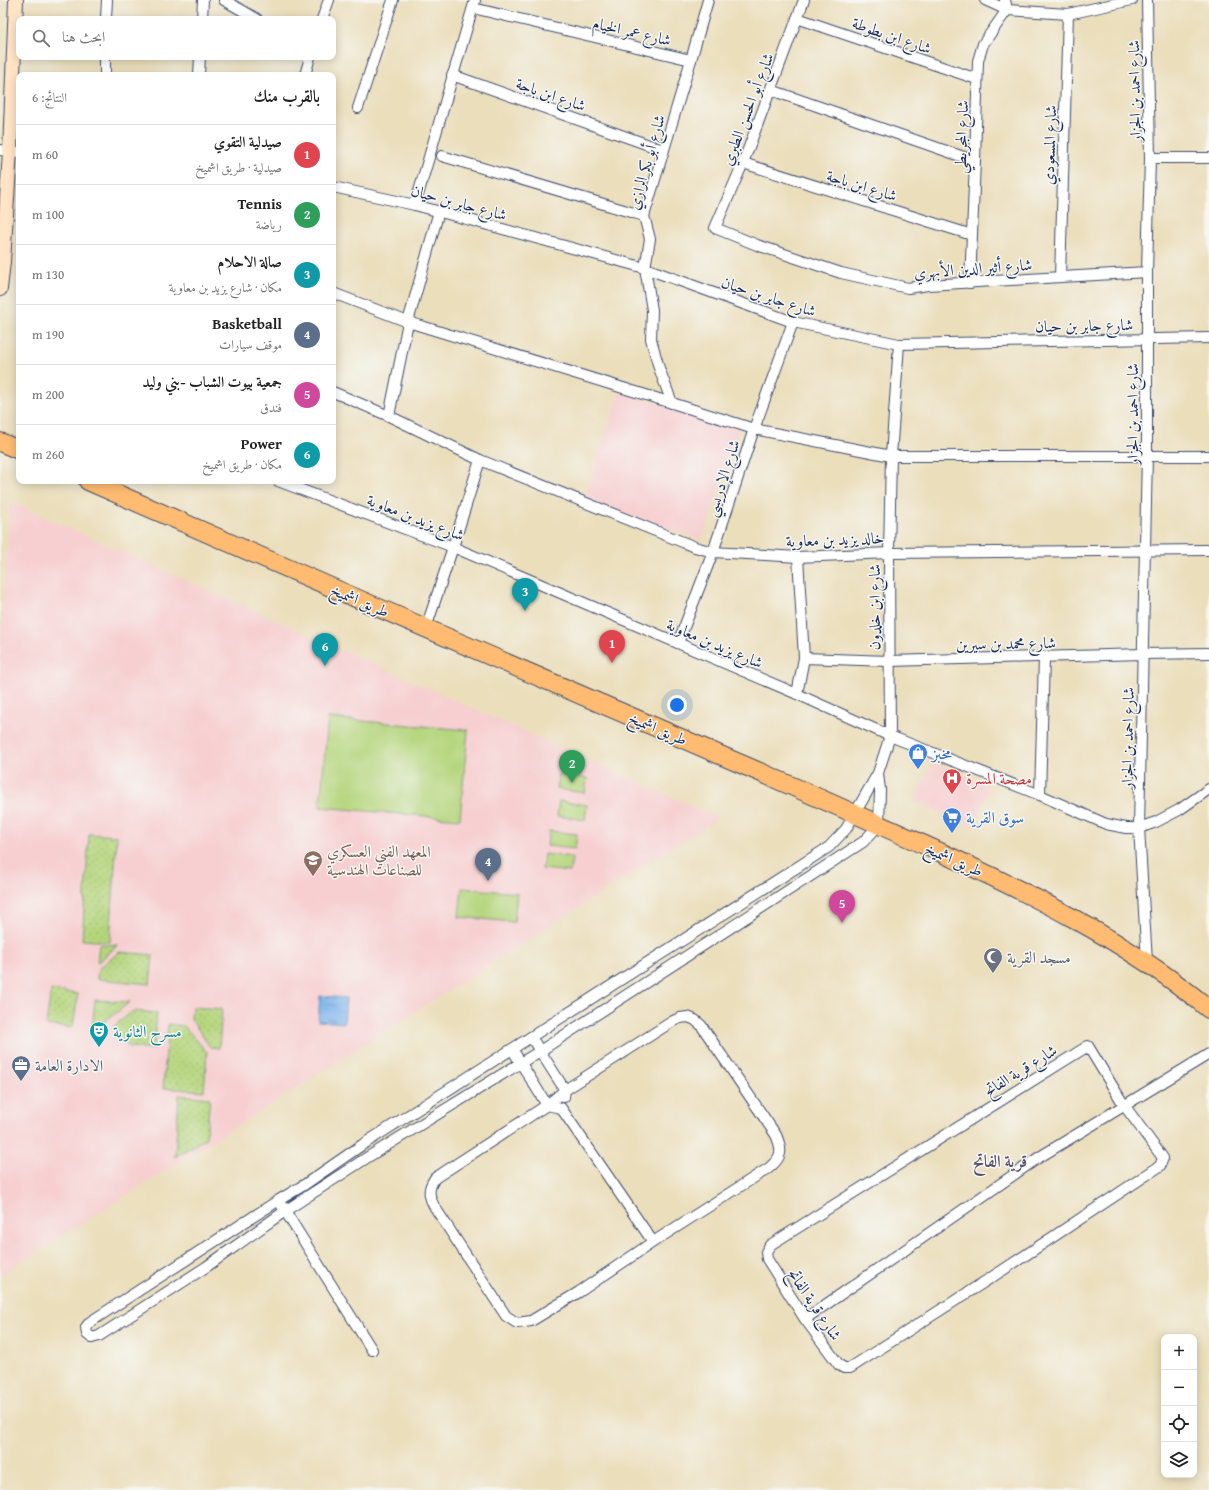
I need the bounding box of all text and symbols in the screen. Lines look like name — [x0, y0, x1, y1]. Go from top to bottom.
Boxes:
street label: شارع عمر الخيام — [590, 10, 674, 55]
street label: شارع ابن بطوطة — [848, 10, 935, 62]
search box — [16, 16, 336, 60]
text: ابحث هنا — [62, 26, 105, 47]
icon: search — [30, 27, 52, 49]
street label: شارع احمد بن الجزار — [1121, 40, 1149, 144]
street label: شارع أبو الحسن الطبري — [714, 49, 781, 170]
street label: شارع ابن باجة — [512, 71, 589, 119]
text: بالقرب منك — [253, 83, 320, 108]
text: النتائج: 6 — [32, 88, 67, 107]
street label: شارع المجريطي — [948, 100, 978, 174]
street label: شارع المسعودي — [1036, 104, 1064, 186]
street label: شارع أبو بكر الرازي — [621, 112, 673, 213]
text: صيدلية التقوي — [214, 131, 282, 152]
text: 60 m — [32, 145, 58, 164]
text: 1 — [304, 145, 310, 164]
text: صيدلية · طريق اشميخ — [195, 158, 282, 177]
street label: شارع ابن باجة — [823, 163, 900, 209]
street label: شارع جابر بن حيان — [408, 178, 510, 228]
text: Tennis — [238, 193, 282, 214]
text: 100 m — [32, 205, 64, 224]
text: 2 — [304, 205, 310, 224]
text: رياضة — [256, 215, 282, 234]
text: صالة الاحلام — [217, 251, 282, 272]
street label: شارع أثير الدين الأبهري — [913, 252, 1033, 286]
text: 130 m — [32, 265, 64, 284]
text: 3 — [304, 265, 310, 284]
street label: شارع جابر بن حيان — [718, 269, 820, 325]
text: مكان · شارع يزيد بن معاوية — [169, 278, 282, 297]
street label: شارع جابر بن حيان — [1035, 312, 1133, 340]
text: Basketball — [212, 313, 282, 334]
text: 190 m — [32, 325, 64, 344]
text: 4 — [304, 325, 310, 344]
text: موقف سيارات — [219, 335, 282, 354]
street label: شارع احمد بن الجزار — [1120, 363, 1146, 467]
text: جمعية بيوت الشباب -بني وليد — [142, 371, 282, 392]
text: 200 m — [32, 385, 64, 404]
text: 5 — [304, 385, 310, 404]
text: فندق — [260, 398, 282, 417]
text: Power — [241, 433, 282, 454]
street label: شارع الإدريسي — [698, 436, 750, 521]
text: 260 m — [32, 445, 64, 464]
text: 6 — [304, 445, 310, 464]
text: مكان · طريق اشميخ — [202, 455, 282, 474]
street label: شارع يزيد بن معاوية — [363, 487, 468, 548]
street label: خالد يزيد بن معاوية — [785, 525, 885, 553]
street label: شارع ابن خلدون — [862, 564, 888, 650]
street label: طريق اشميخ — [326, 577, 393, 626]
pin: 3 — [512, 578, 538, 611]
street label: شارع يزيد بن معاوية — [662, 612, 767, 676]
pin: 1 — [599, 630, 625, 663]
street label: شارع محمد بن سيرين — [956, 630, 1056, 658]
pin: 6 — [312, 633, 338, 666]
street label: شارع احمد بن الجزار — [1114, 687, 1142, 791]
your location — [667, 695, 687, 715]
street label: طريق اشميخ — [624, 705, 691, 754]
place label: مخبز — [930, 741, 952, 765]
shop icon: مخبز — [907, 742, 929, 770]
pin: 2 — [559, 750, 585, 783]
place label: مصحة المسرة — [966, 766, 1032, 790]
hospital icon: مصحة المسرة — [941, 767, 963, 795]
place label: سوق القرية — [966, 805, 1024, 829]
supermarket icon: سوق القرية — [941, 806, 963, 834]
street label: طريق اشميخ — [920, 836, 987, 885]
place label: المعهد الفني العسكري للصناعات الهندسية — [327, 839, 431, 881]
pin: 4 — [475, 848, 501, 881]
school or university icon: المعهد الفني العسكري للصناعات الهندسية — [302, 849, 324, 877]
pin: 5 — [829, 890, 855, 923]
place label: مسجد القرية — [1007, 945, 1071, 969]
mosque icon: مسجد القرية — [982, 946, 1004, 974]
place label: مسرح الثانوية — [113, 1019, 182, 1046]
theatre icon: مسرح الثانوية — [88, 1020, 110, 1048]
street label: شارع قرية الفاتح — [979, 1038, 1062, 1104]
place label: الادارة العامة — [35, 1053, 103, 1077]
office icon: الادارة العامة — [10, 1054, 32, 1082]
district label: قرية الفاتح — [973, 1148, 1027, 1176]
street label: شارع قرية الفاتح — [780, 1263, 848, 1346]
map controls — [1161, 1334, 1197, 1478]
button: + — [1161, 1334, 1197, 1370]
button: − — [1161, 1370, 1197, 1406]
button: locate — [1161, 1406, 1197, 1442]
button: layers — [1161, 1442, 1197, 1478]

